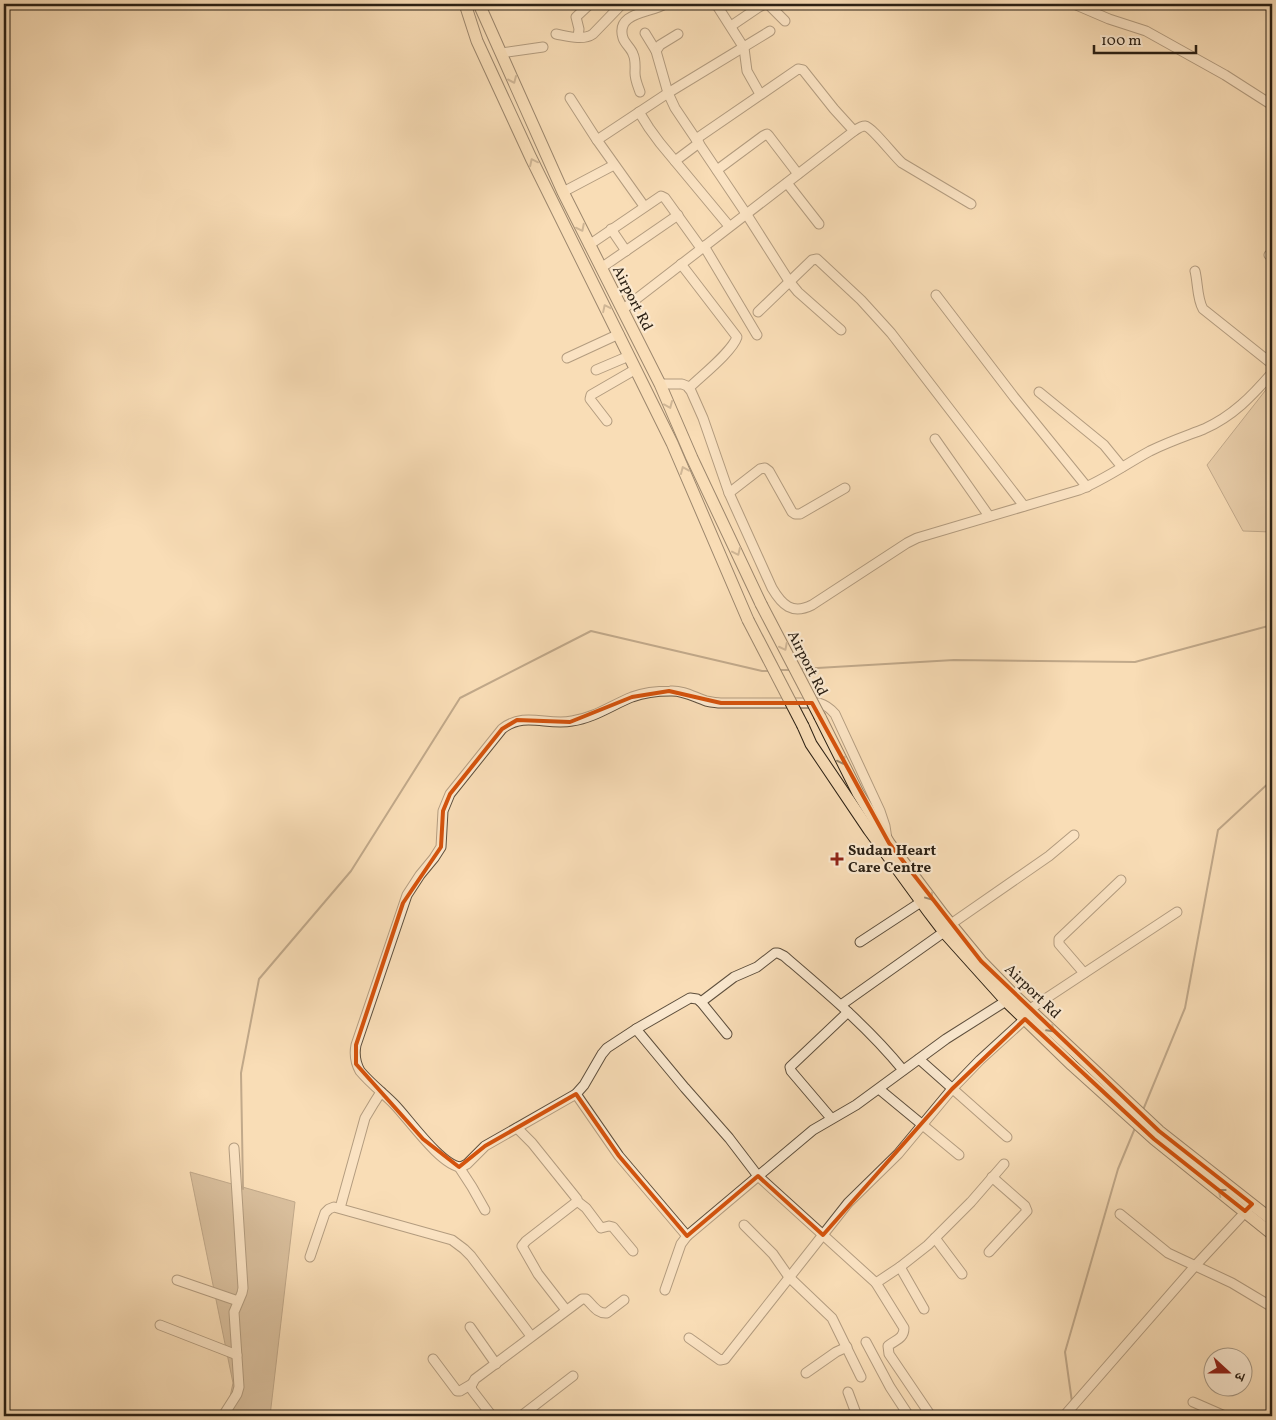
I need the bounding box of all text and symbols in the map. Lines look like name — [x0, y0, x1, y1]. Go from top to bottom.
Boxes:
scale bar — [1094, 22, 1196, 54]
text: 100 m — [1101, 31, 1141, 52]
one-way arrow — [507, 75, 518, 84]
one-way arrow — [529, 159, 539, 168]
one-way arrow — [575, 223, 585, 232]
street label: Airport Rd — [606, 262, 657, 335]
one-way arrow — [602, 304, 612, 313]
one-way arrow — [663, 400, 674, 409]
one-way arrow — [679, 466, 690, 475]
one-way arrow — [730, 547, 740, 556]
street label: Airport Rd — [781, 627, 832, 700]
one-way arrow — [778, 642, 788, 651]
one-way arrow — [836, 755, 846, 764]
place label: Sudan Heart Care Centre — [848, 841, 936, 879]
marker: Sudan Heart Care Centre — [830, 852, 844, 866]
one-way arrow — [924, 891, 932, 900]
street label: Airport Rd — [999, 960, 1065, 1024]
one-way arrow — [1045, 1024, 1054, 1033]
one-way arrow — [1217, 1189, 1226, 1198]
north arrow — [1204, 1348, 1254, 1398]
text: उ — [1228, 1368, 1249, 1384]

